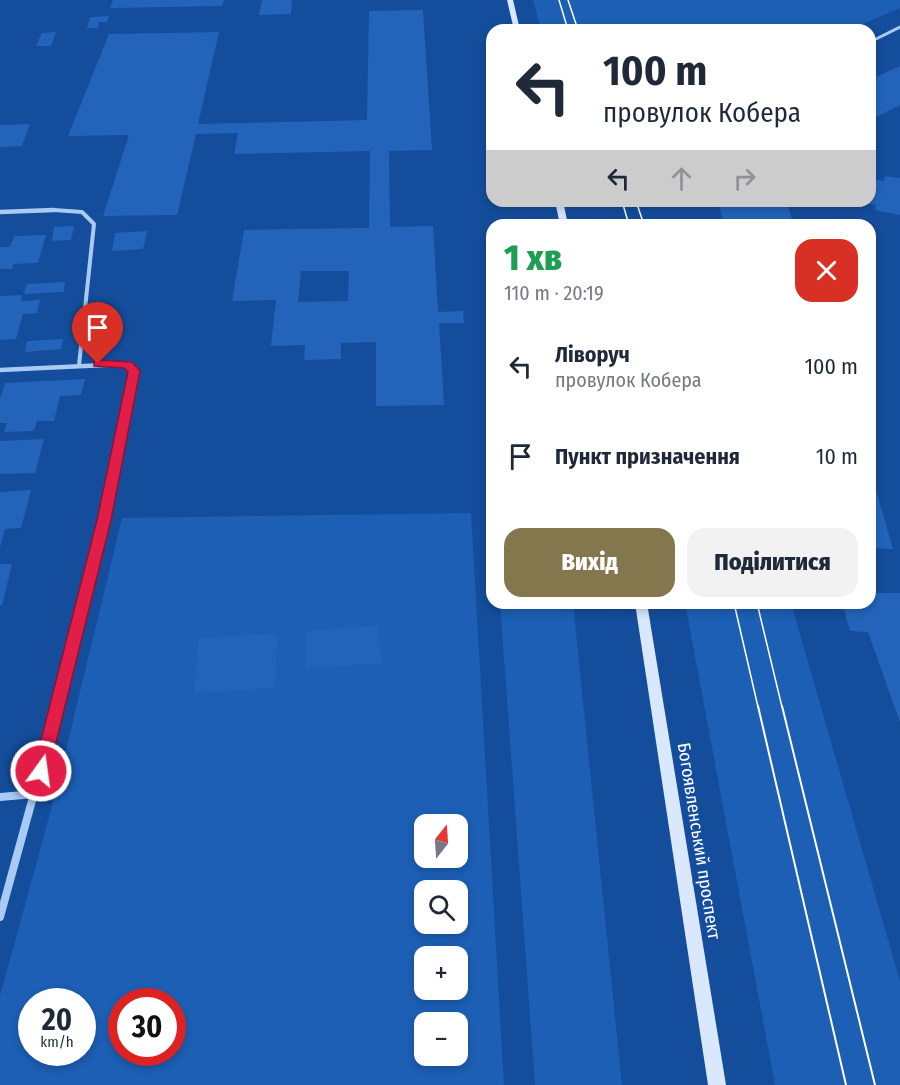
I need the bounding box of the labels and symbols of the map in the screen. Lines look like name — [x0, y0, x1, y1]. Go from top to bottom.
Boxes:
pin — [72, 302, 123, 364]
position arrow — [9, 739, 73, 803]
street label: Богоявленський проспект — [673, 741, 726, 942]
north arrow — [414, 814, 468, 868]
speed limit sign: 30 — [108, 988, 186, 1066]

